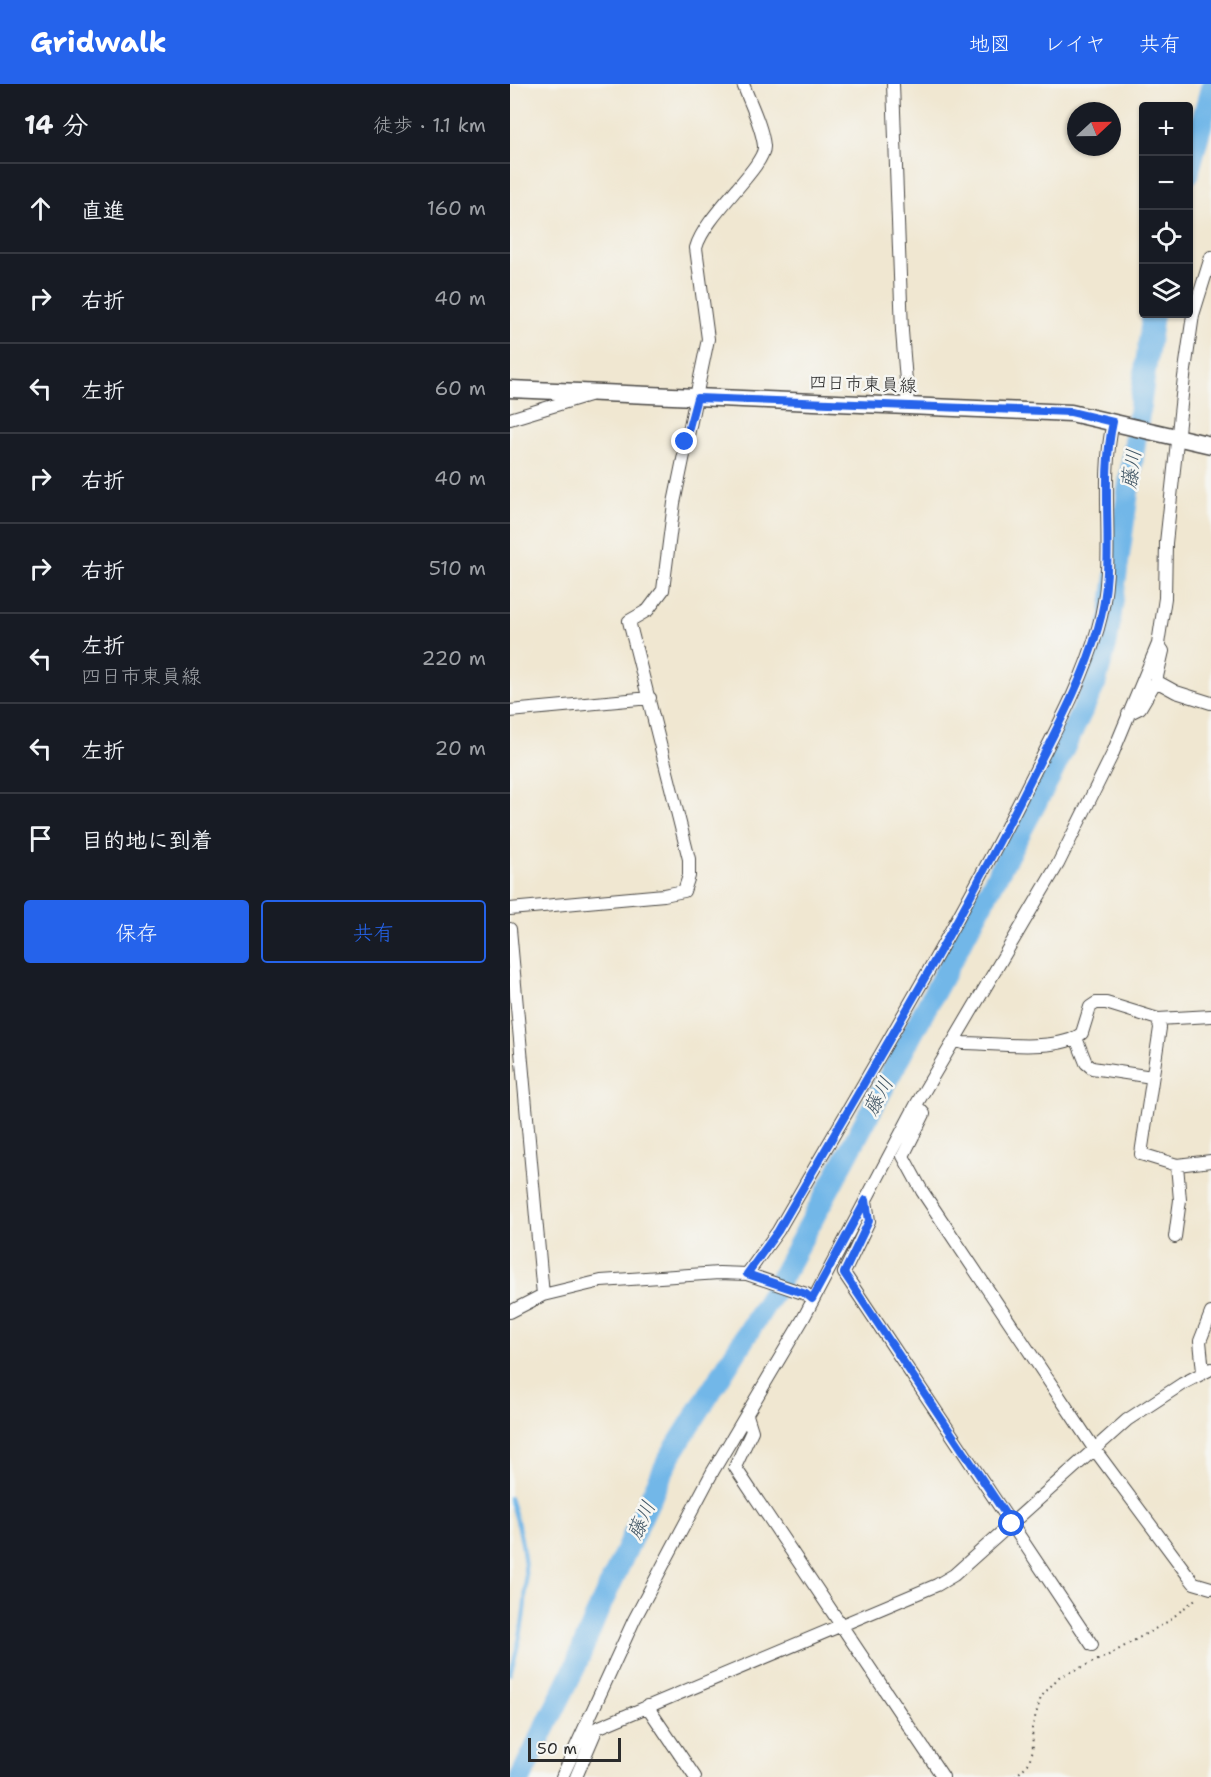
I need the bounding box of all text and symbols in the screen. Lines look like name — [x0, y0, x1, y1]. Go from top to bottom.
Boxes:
text: Gridwalk — [30, 23, 167, 61]
text: 地図 — [969, 30, 1011, 58]
text: レイヤ — [1044, 30, 1106, 58]
text: 共有 — [1139, 30, 1181, 58]
north arrow — [1067, 102, 1121, 156]
map controls — [1139, 102, 1193, 318]
button: + — [1139, 102, 1193, 156]
text: 14 分 — [24, 107, 88, 142]
text: 徒歩 · 1.1 km — [373, 112, 486, 138]
button: − — [1139, 156, 1193, 210]
icon: ahead — [24, 192, 57, 225]
text: 160 m — [427, 195, 486, 221]
text: 直進 — [81, 196, 125, 225]
button: locate — [1139, 210, 1193, 264]
button: layers — [1139, 264, 1193, 318]
icon: right — [24, 282, 57, 315]
text: 40 m — [434, 285, 486, 311]
text: 右折 — [81, 286, 125, 315]
street label: 四日市東員線 — [809, 370, 917, 398]
icon: left — [24, 372, 57, 405]
text: 60 m — [434, 375, 486, 401]
text: 左折 — [81, 376, 125, 405]
route end — [671, 428, 697, 454]
water label: 藤川 — [1115, 447, 1147, 491]
icon: right — [24, 462, 57, 495]
text: 40 m — [434, 465, 486, 491]
text: 右折 — [81, 466, 125, 495]
icon: right — [24, 552, 57, 585]
text: 510 m — [429, 555, 486, 581]
text: 右折 — [81, 556, 125, 585]
text: 左折 — [81, 631, 125, 660]
icon: left — [24, 642, 57, 675]
text: 220 m — [422, 645, 486, 671]
text: 四日市東員線 — [81, 663, 201, 689]
icon: left — [24, 732, 57, 765]
text: 20 m — [435, 735, 486, 761]
text: 左折 — [81, 736, 125, 765]
icon: arrive — [24, 822, 57, 855]
text: 目的地に到着 — [81, 826, 213, 855]
button: 保存 — [24, 900, 249, 963]
button: 共有 — [261, 900, 486, 963]
water label: 藤川 — [857, 1072, 899, 1120]
water label: 藤川 — [621, 1496, 661, 1544]
route start — [998, 1510, 1024, 1536]
scale bar — [528, 1735, 621, 1762]
text: 50 m — [537, 1738, 577, 1759]

